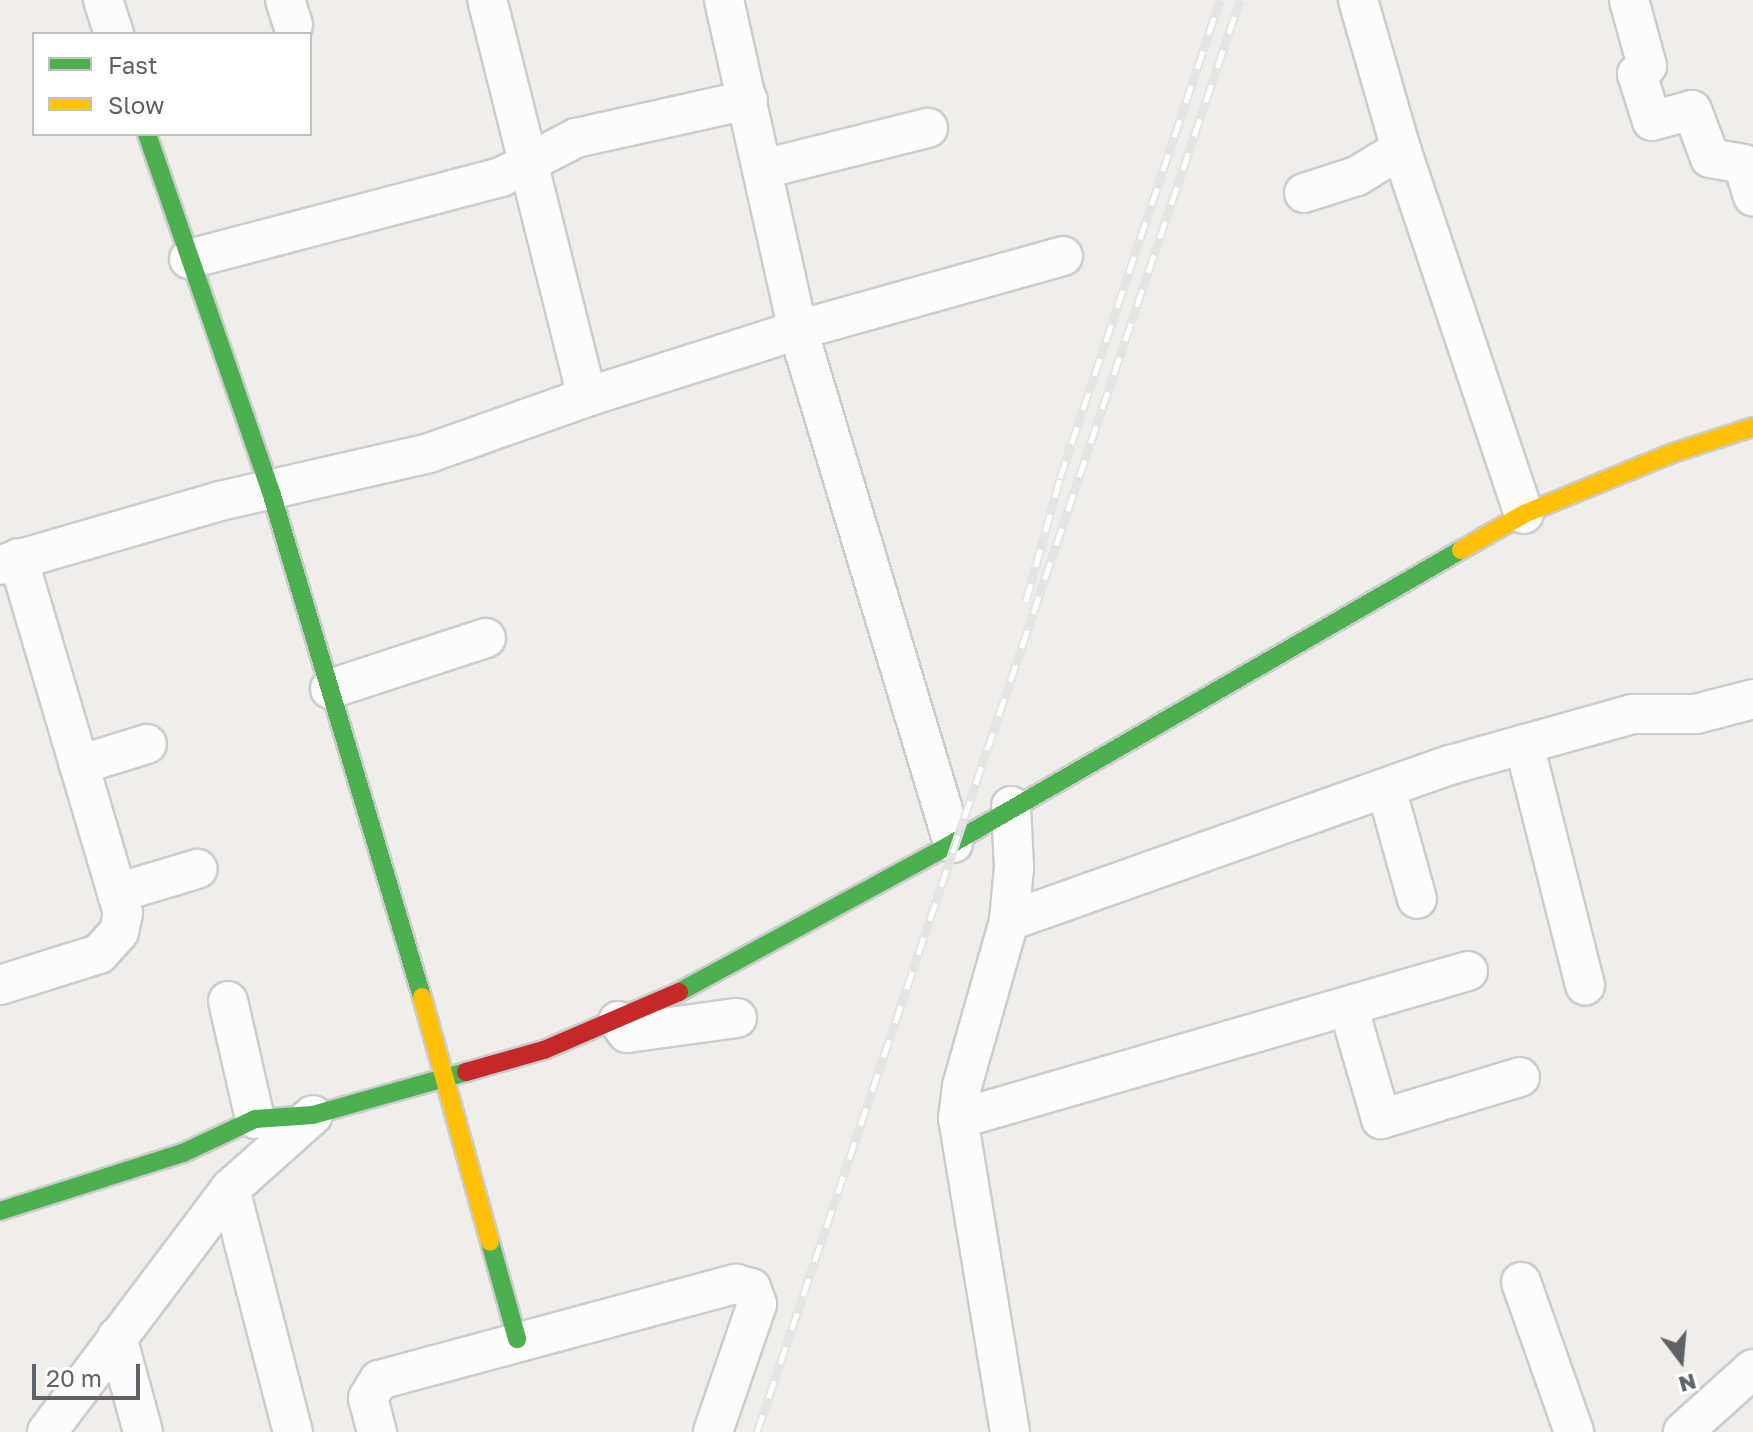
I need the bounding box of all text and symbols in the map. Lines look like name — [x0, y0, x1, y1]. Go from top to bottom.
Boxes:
legend — [32, 32, 312, 136]
text: Fast — [108, 50, 158, 79]
text: Slow — [108, 90, 164, 119]
north arrow — [1641, 1320, 1721, 1400]
scale bar — [36, 1348, 144, 1398]
text: 20 m — [46, 1363, 102, 1392]
text: N — [1676, 1368, 1700, 1399]

